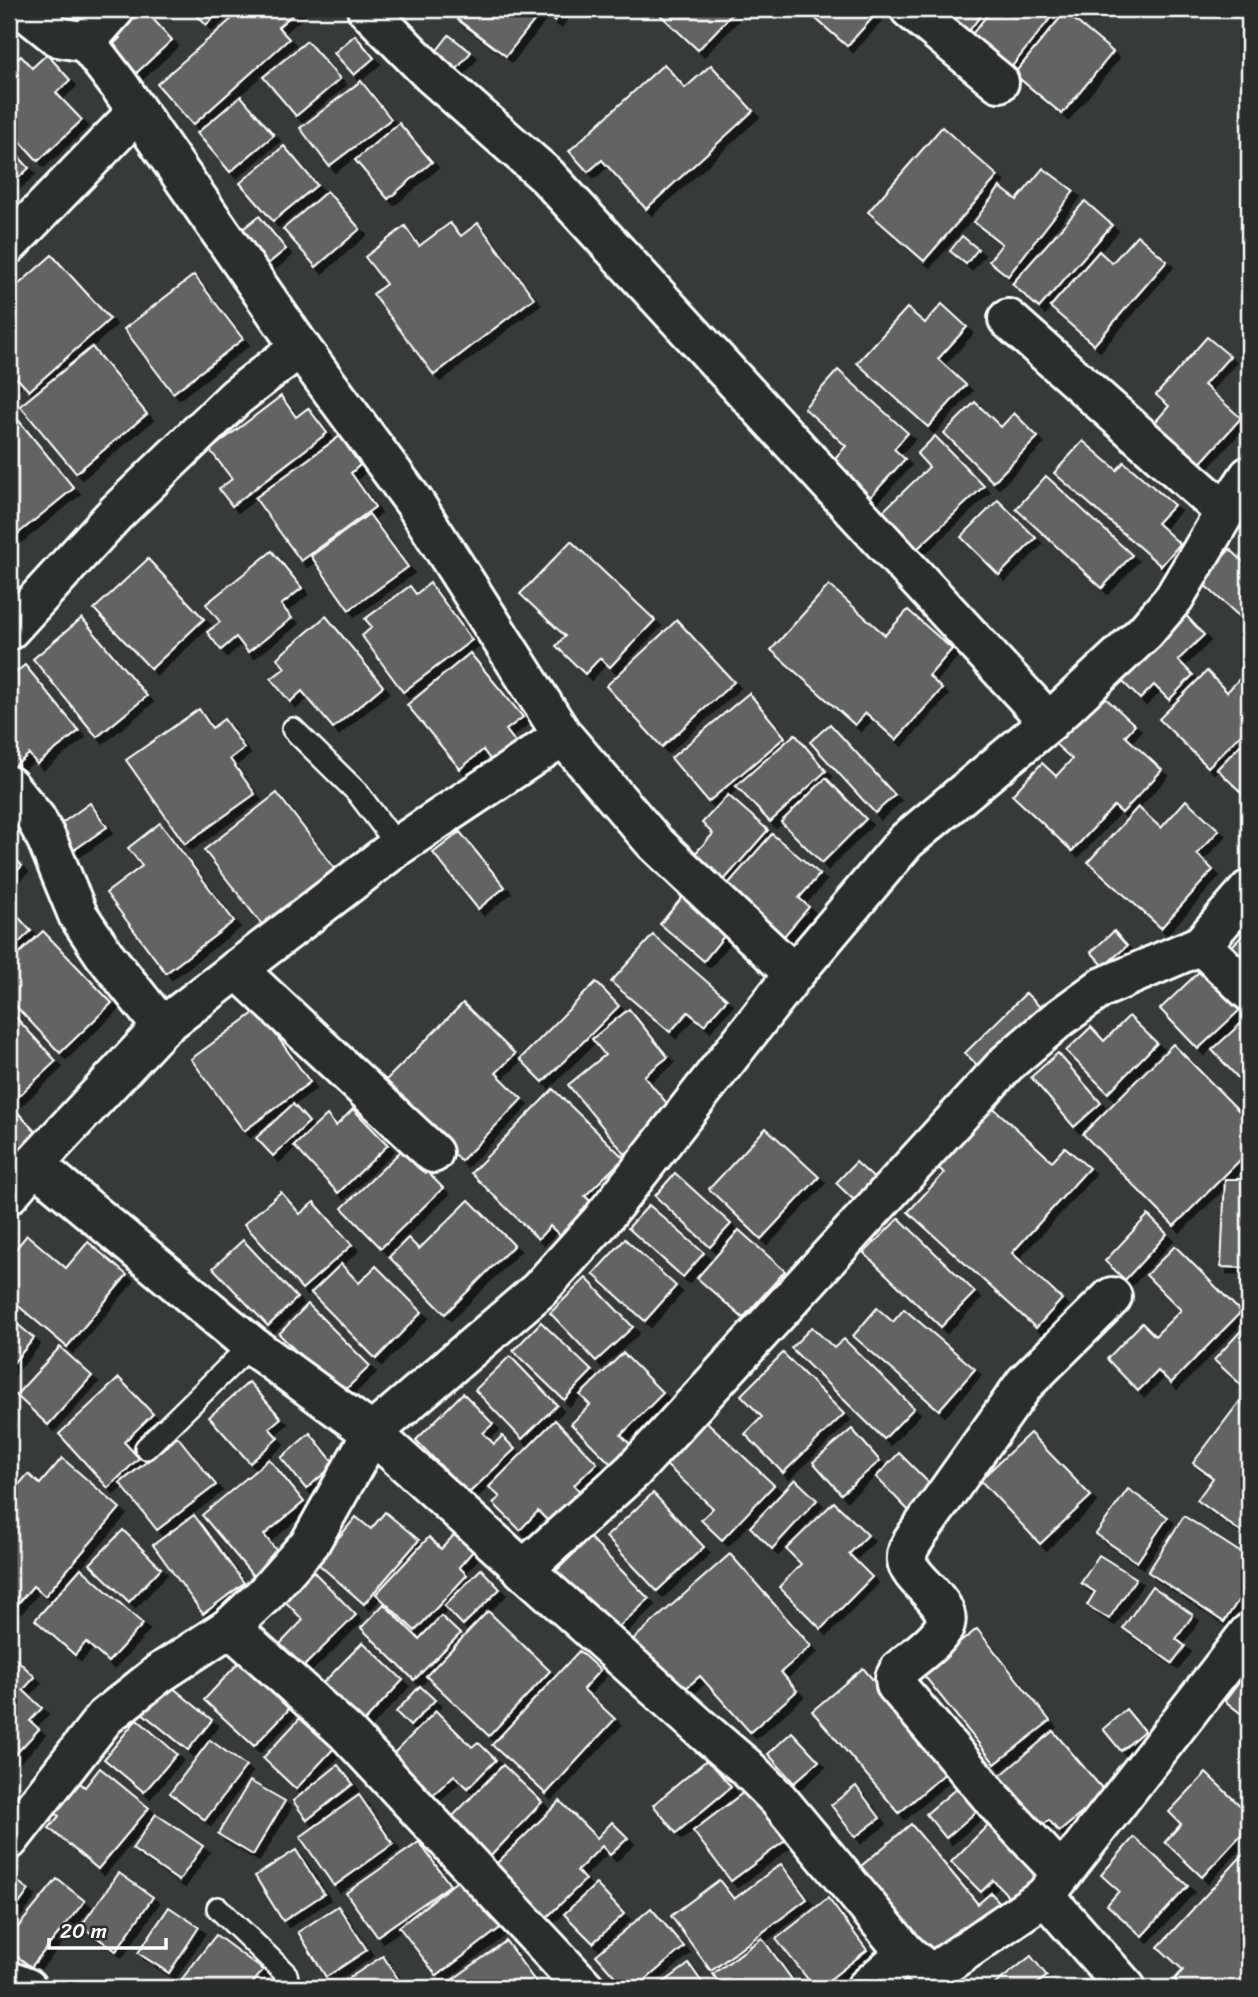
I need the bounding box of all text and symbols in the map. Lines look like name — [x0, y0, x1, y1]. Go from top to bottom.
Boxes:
scale bar — [49, 1906, 166, 1950]
text: 20 m — [60, 1912, 107, 1950]

